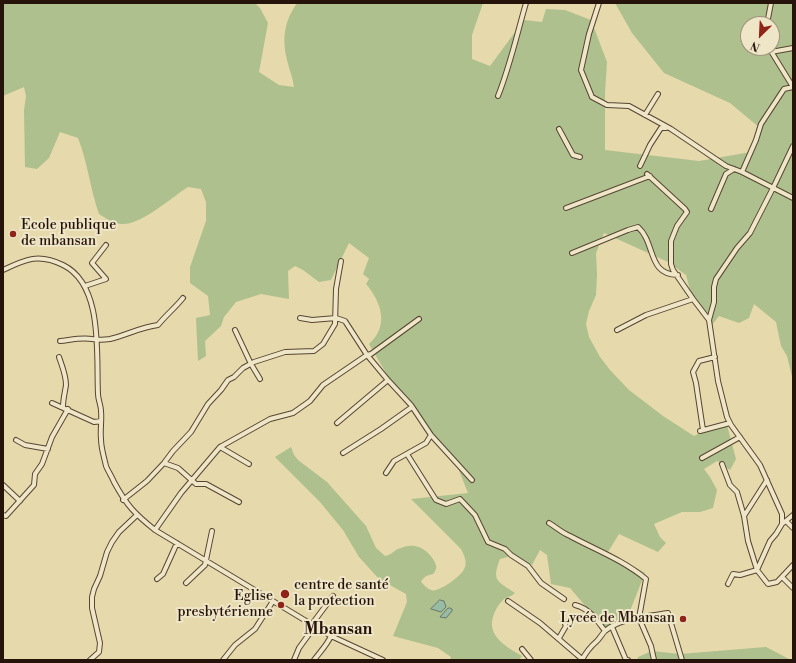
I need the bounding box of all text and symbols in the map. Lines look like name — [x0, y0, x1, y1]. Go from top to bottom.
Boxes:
north arrow — [740, 16, 780, 56]
text: N — [749, 38, 762, 54]
place label: Ecole publique de mbansan — [21, 218, 116, 250]
marker: Ecole publique de mbansan — [8, 229, 18, 239]
place label: centre de santé la protection — [294, 578, 389, 610]
marker: centre de santé la protection — [279, 588, 291, 600]
place label: Eglise presbytérienne — [177, 589, 273, 622]
marker: Eglise presbytérienne — [276, 600, 286, 610]
place label: Lycée de Mbansan — [560, 611, 675, 627]
marker: Lycée de Mbansan — [678, 614, 688, 624]
district label: Mbansan — [304, 620, 372, 640]

